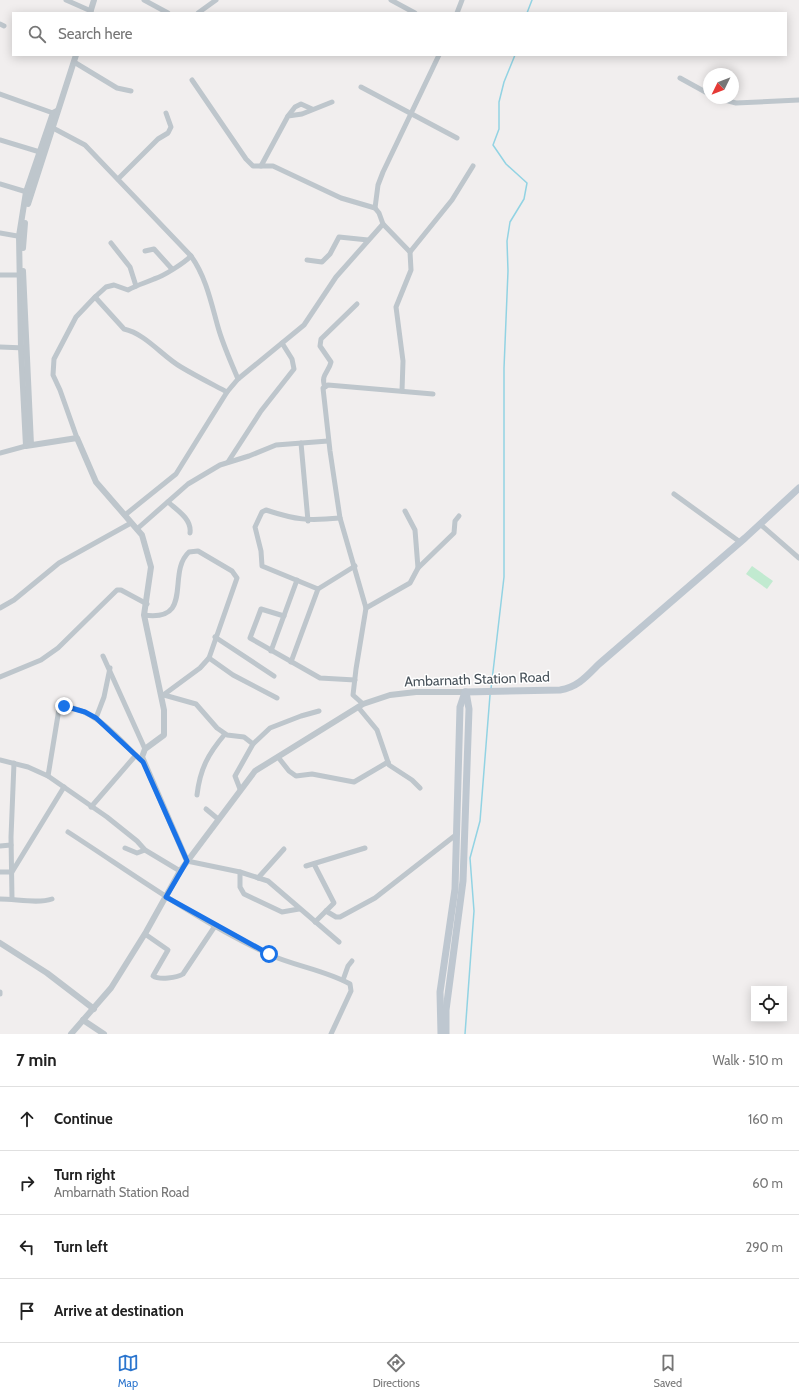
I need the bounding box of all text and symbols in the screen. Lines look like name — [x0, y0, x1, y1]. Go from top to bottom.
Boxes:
search box — [12, 12, 787, 56]
icon: search — [26, 23, 48, 45]
text: Search here — [58, 25, 133, 43]
north arrow — [703, 68, 739, 104]
street label: Ambarnath Station Road — [404, 667, 550, 691]
route end — [55, 697, 73, 715]
route start — [260, 945, 278, 963]
map controls — [751, 986, 787, 1022]
button: locate — [751, 986, 787, 1022]
text: 7 min — [16, 1050, 57, 1070]
text: Walk · 510 m — [712, 1052, 783, 1068]
icon: ahead — [16, 1108, 38, 1130]
text: Continue — [54, 1110, 113, 1128]
text: 160 m — [748, 1111, 783, 1127]
text: Turn right — [54, 1166, 115, 1184]
icon: right — [16, 1172, 38, 1194]
text: 60 m — [752, 1175, 783, 1191]
text: Ambarnath Station Road — [54, 1184, 189, 1200]
icon: left — [16, 1236, 38, 1258]
text: Turn left — [54, 1238, 108, 1256]
text: 290 m — [745, 1239, 783, 1255]
icon: arrive — [16, 1300, 38, 1322]
text: Arrive at destination — [54, 1302, 184, 1320]
tab: Map — [117, 1352, 139, 1390]
tab: Directions — [373, 1352, 420, 1390]
tab: Saved — [654, 1352, 682, 1390]

